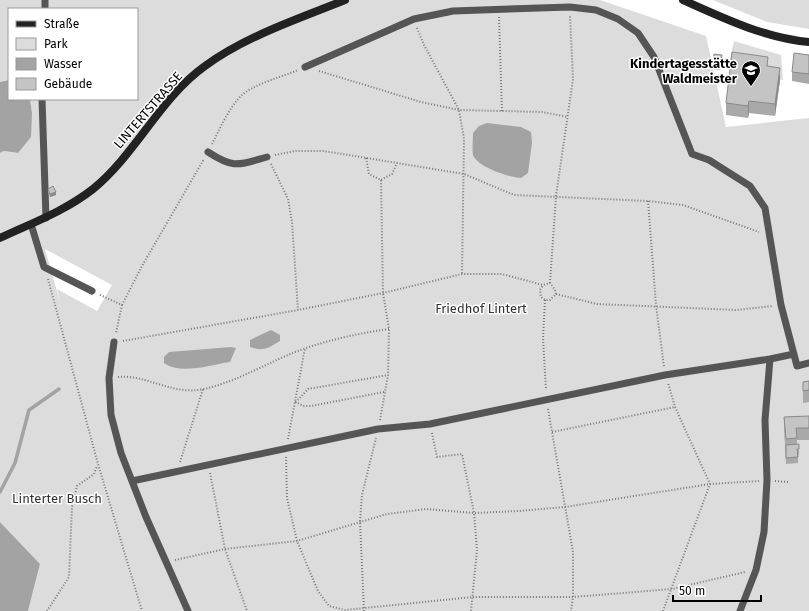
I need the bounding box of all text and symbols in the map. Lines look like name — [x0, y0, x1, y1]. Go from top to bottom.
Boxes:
legend — [8, 8, 138, 100]
text: Straße — [44, 17, 79, 31]
text: Park — [44, 37, 68, 51]
place label: Kindertagesstätte Waldmeister — [630, 56, 738, 86]
text: Wasser — [44, 57, 83, 71]
school or university icon: Kindertagesstätte Waldmeister — [740, 59, 762, 87]
street label: LINTERTSTRASSE — [111, 69, 185, 151]
text: Gebäude — [44, 77, 92, 91]
park label: Friedhof Lintert — [435, 301, 527, 316]
park label: Linterter Busch — [12, 491, 102, 506]
scale bar — [673, 577, 761, 603]
text: 50 m — [679, 584, 705, 598]

